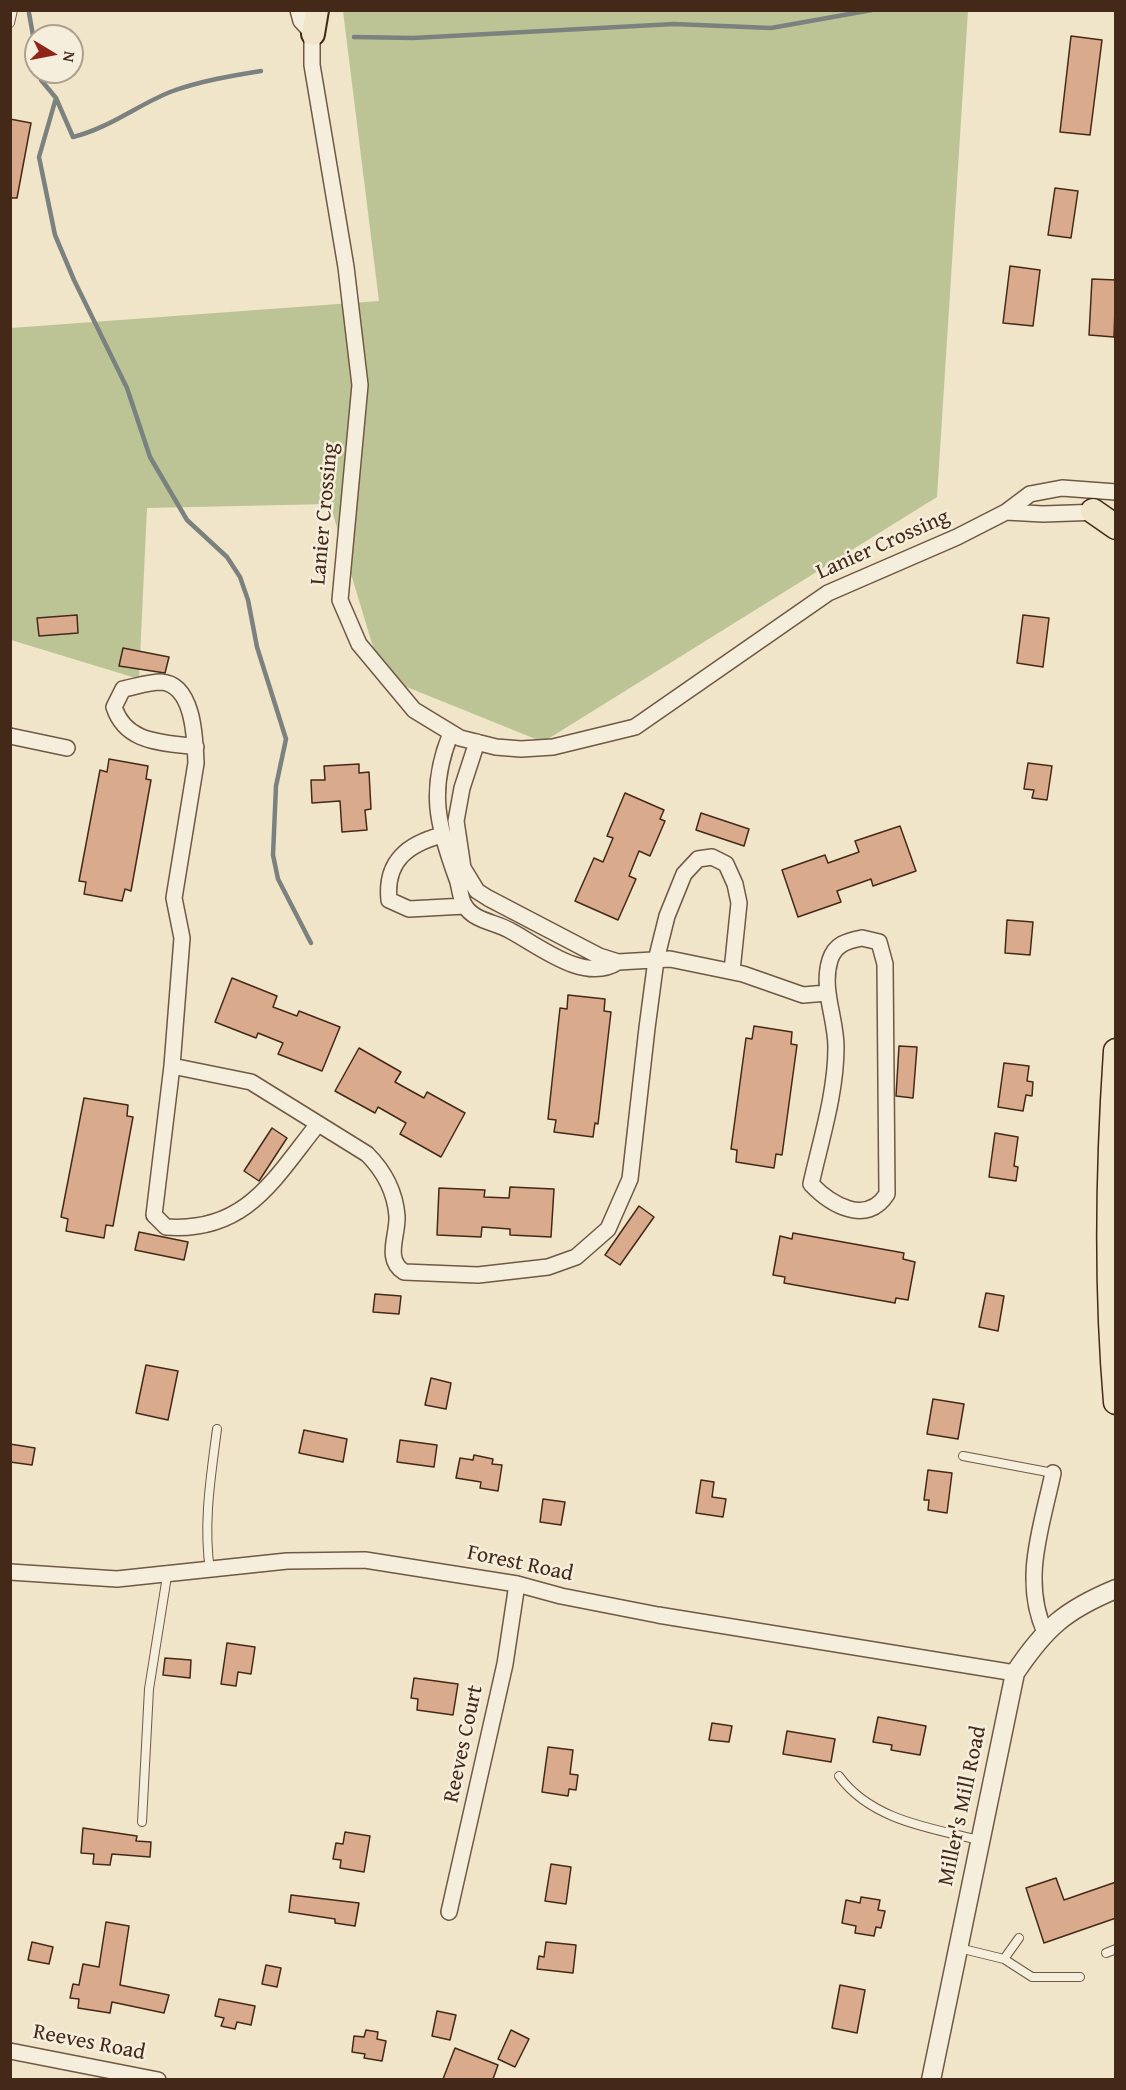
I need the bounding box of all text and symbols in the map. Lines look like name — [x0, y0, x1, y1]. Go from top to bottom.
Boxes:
north arrow — [24, 24, 84, 84]
text: N — [57, 49, 83, 64]
street label: Lanier Crossing — [306, 442, 344, 586]
street label: Lanier Crossing — [812, 504, 954, 586]
street label: Forest Road — [465, 1540, 575, 1588]
street label: Reeves Court — [439, 1683, 489, 1805]
street label: Miller's Mill Road — [933, 1724, 993, 1888]
street label: Reeves Road — [31, 2019, 147, 2067]

